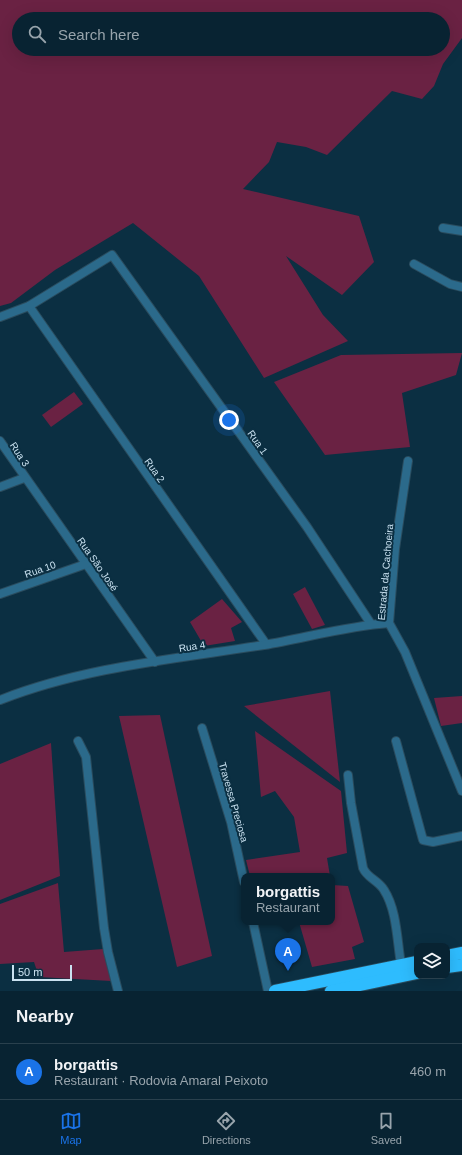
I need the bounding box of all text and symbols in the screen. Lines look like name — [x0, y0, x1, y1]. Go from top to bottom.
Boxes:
search box — [12, 12, 450, 56]
icon: search — [26, 23, 48, 45]
text: Search here — [58, 26, 140, 43]
your location — [219, 410, 239, 430]
street label: Rua 1 — [245, 428, 270, 457]
street label: Rua 3 — [8, 440, 32, 469]
street label: Rua 2 — [142, 456, 167, 485]
street label: Estrada da Cachoeira — [376, 523, 395, 621]
street label: Rua São José — [75, 535, 120, 594]
street label: Rua 10 — [23, 559, 58, 580]
street label: Rua 4 — [178, 639, 207, 654]
street label: Travessa Preciosa — [217, 761, 250, 844]
popup — [241, 873, 335, 925]
text: borgattis — [256, 883, 320, 900]
text: Restaurant — [256, 900, 320, 915]
pin: A — [275, 938, 301, 971]
map controls — [414, 943, 450, 979]
button: layers — [414, 943, 450, 979]
scale bar — [12, 963, 72, 982]
text: 50 m — [18, 966, 42, 978]
text: Nearby — [16, 1007, 74, 1026]
text: borgattis — [54, 1056, 118, 1073]
text: A — [24, 1064, 34, 1079]
text: 460 m — [410, 1064, 446, 1079]
text: Restaurant · Rodovia Amaral Peixoto — [54, 1073, 268, 1088]
tab: Map — [60, 1110, 82, 1146]
tab: Directions — [202, 1110, 251, 1146]
tab: Saved — [371, 1110, 402, 1146]

